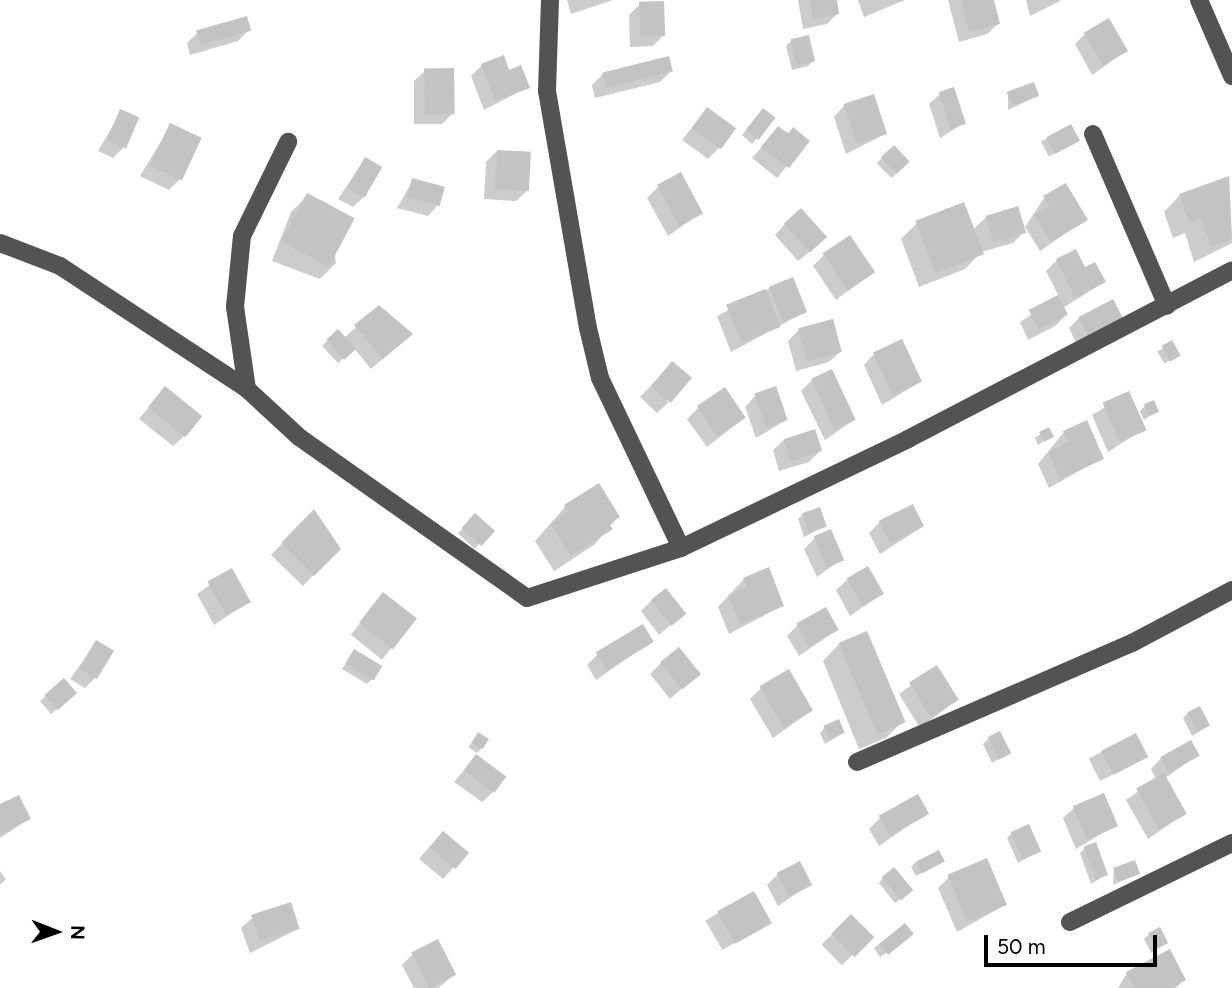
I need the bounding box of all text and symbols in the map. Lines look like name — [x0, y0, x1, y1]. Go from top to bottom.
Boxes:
north arrow — [21, 897, 91, 967]
scale bar — [987, 922, 1160, 966]
text: N — [66, 925, 89, 940]
text: 50 m — [997, 934, 1046, 959]

